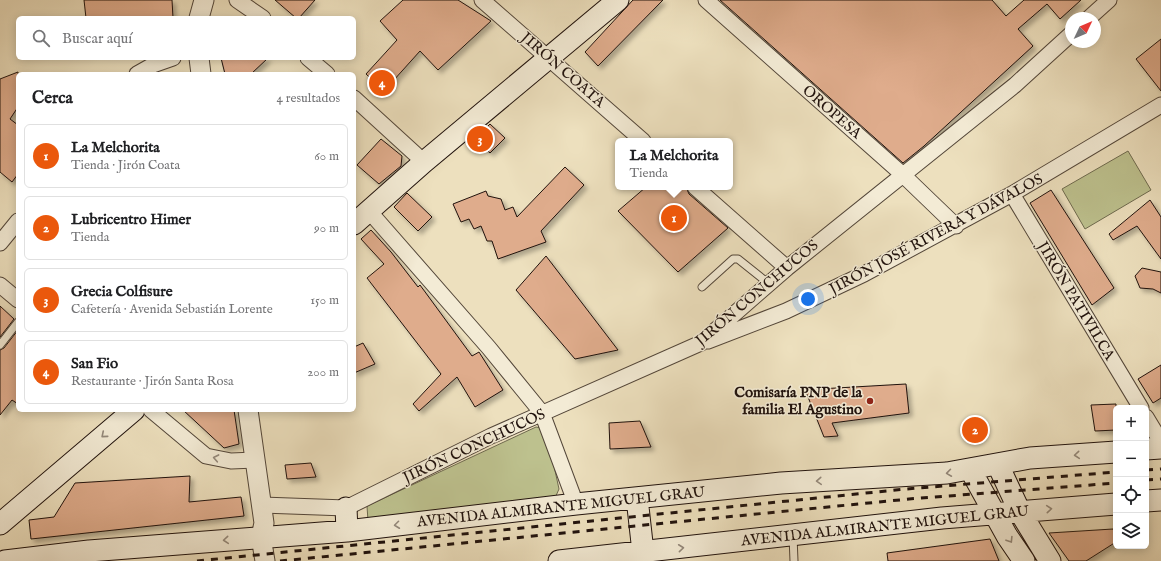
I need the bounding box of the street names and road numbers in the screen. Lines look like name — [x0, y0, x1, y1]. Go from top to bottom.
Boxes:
street label: JIRÓN COATA — [515, 27, 610, 112]
street label: OROPESA — [798, 81, 866, 144]
street label: JIRÓN JOSÉ RIVERA Y DÁVALOS — [824, 169, 1046, 299]
street label: JIRÓN CONCHUCOS — [690, 236, 822, 351]
street label: JIRÓN PATIVILCA — [1032, 236, 1119, 365]
street label: JIRÓN CONCHUCOS — [398, 405, 548, 488]
street label: AVENIDA ALMIRANTE MIGUEL GRAU — [415, 482, 706, 532]
street label: AVENIDA ALMIRANTE MIGUEL GRAU — [739, 501, 1030, 551]

